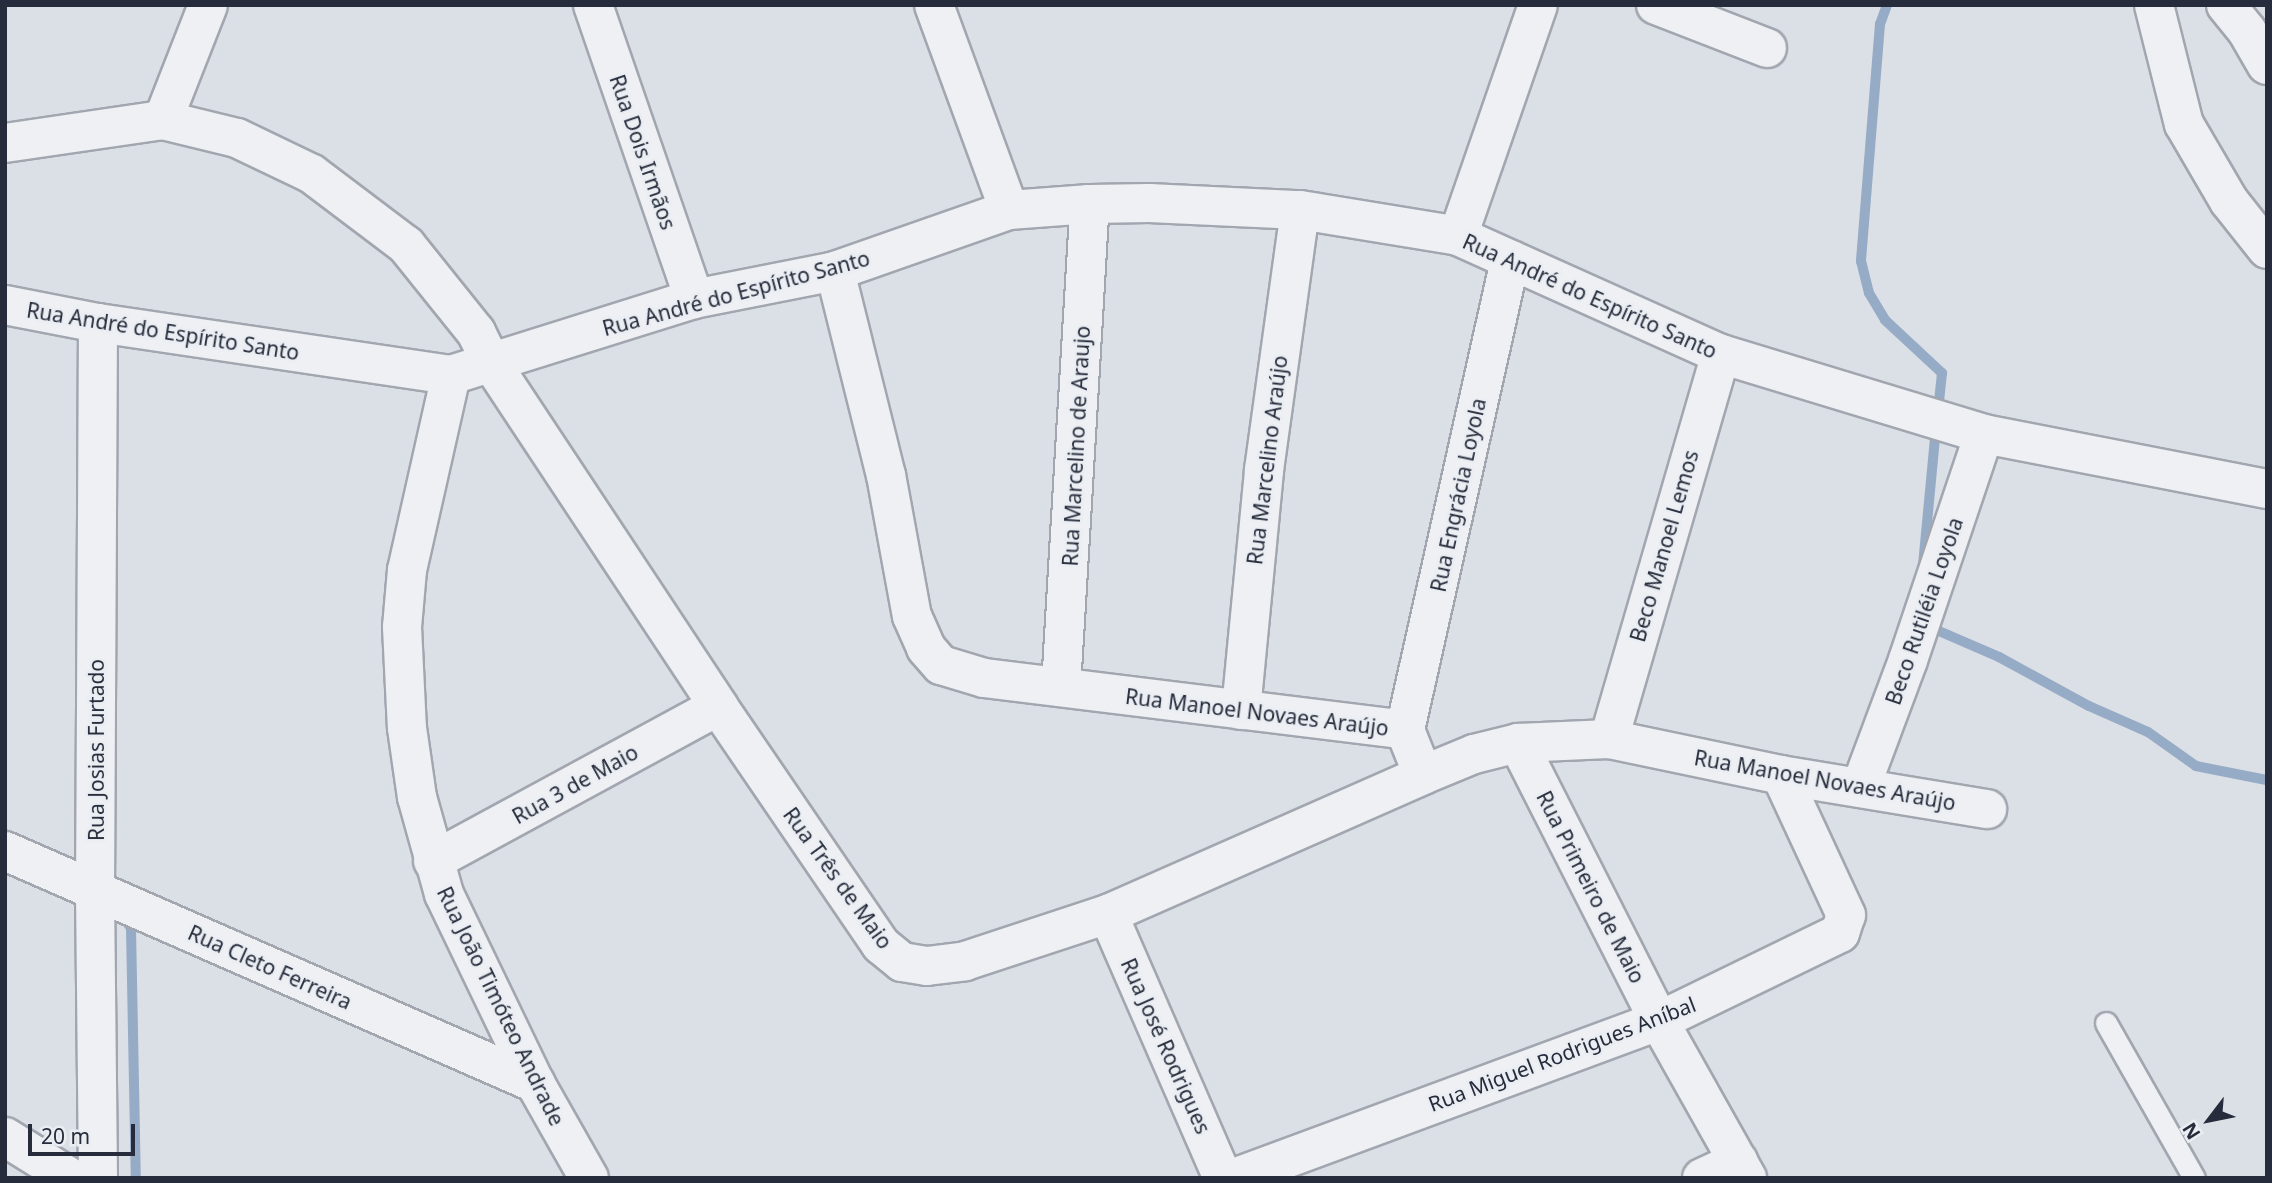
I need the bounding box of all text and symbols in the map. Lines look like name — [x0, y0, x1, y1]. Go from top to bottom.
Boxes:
street label: Rua Dois Irmãos — [605, 71, 681, 233]
street label: Rua André do Espírito Santo — [1459, 228, 1721, 364]
street label: Rua André do Espírito Santo — [600, 245, 872, 341]
street label: Rua André do Espírito Santo — [25, 297, 301, 365]
street label: Rua Marcelino de Araujo — [1057, 325, 1095, 567]
street label: Rua Marcelino Araújo — [1242, 354, 1292, 566]
street label: Rua Engrácia Loyola — [1425, 396, 1491, 594]
street label: Beco Manoel Lemos — [1625, 447, 1703, 645]
street label: Beco Rutiléia Loyola — [1880, 514, 1968, 708]
street label: Rua Josias Furtado — [83, 659, 109, 841]
street label: Rua Manoel Novaes Araújo — [1124, 683, 1390, 741]
street label: Rua 3 de Maio — [508, 739, 642, 829]
street label: Rua Manoel Novaes Araújo — [1692, 745, 1958, 815]
street label: Rua Primeiro de Maio — [1532, 787, 1650, 987]
street label: Rua Três de Maio — [778, 802, 898, 954]
street label: Rua João Timóteo Andrade — [432, 882, 570, 1130]
street label: Rua Cleto Ferreira — [184, 920, 356, 1014]
street label: Rua José Rodrigues — [1116, 954, 1216, 1138]
street label: Rua Miguel Rodrigues Aníbal — [1425, 991, 1699, 1117]
north arrow — [2174, 1085, 2244, 1155]
scale bar — [32, 1110, 138, 1154]
text: N — [2176, 1118, 2206, 1145]
text: 20 m — [41, 1122, 90, 1150]

